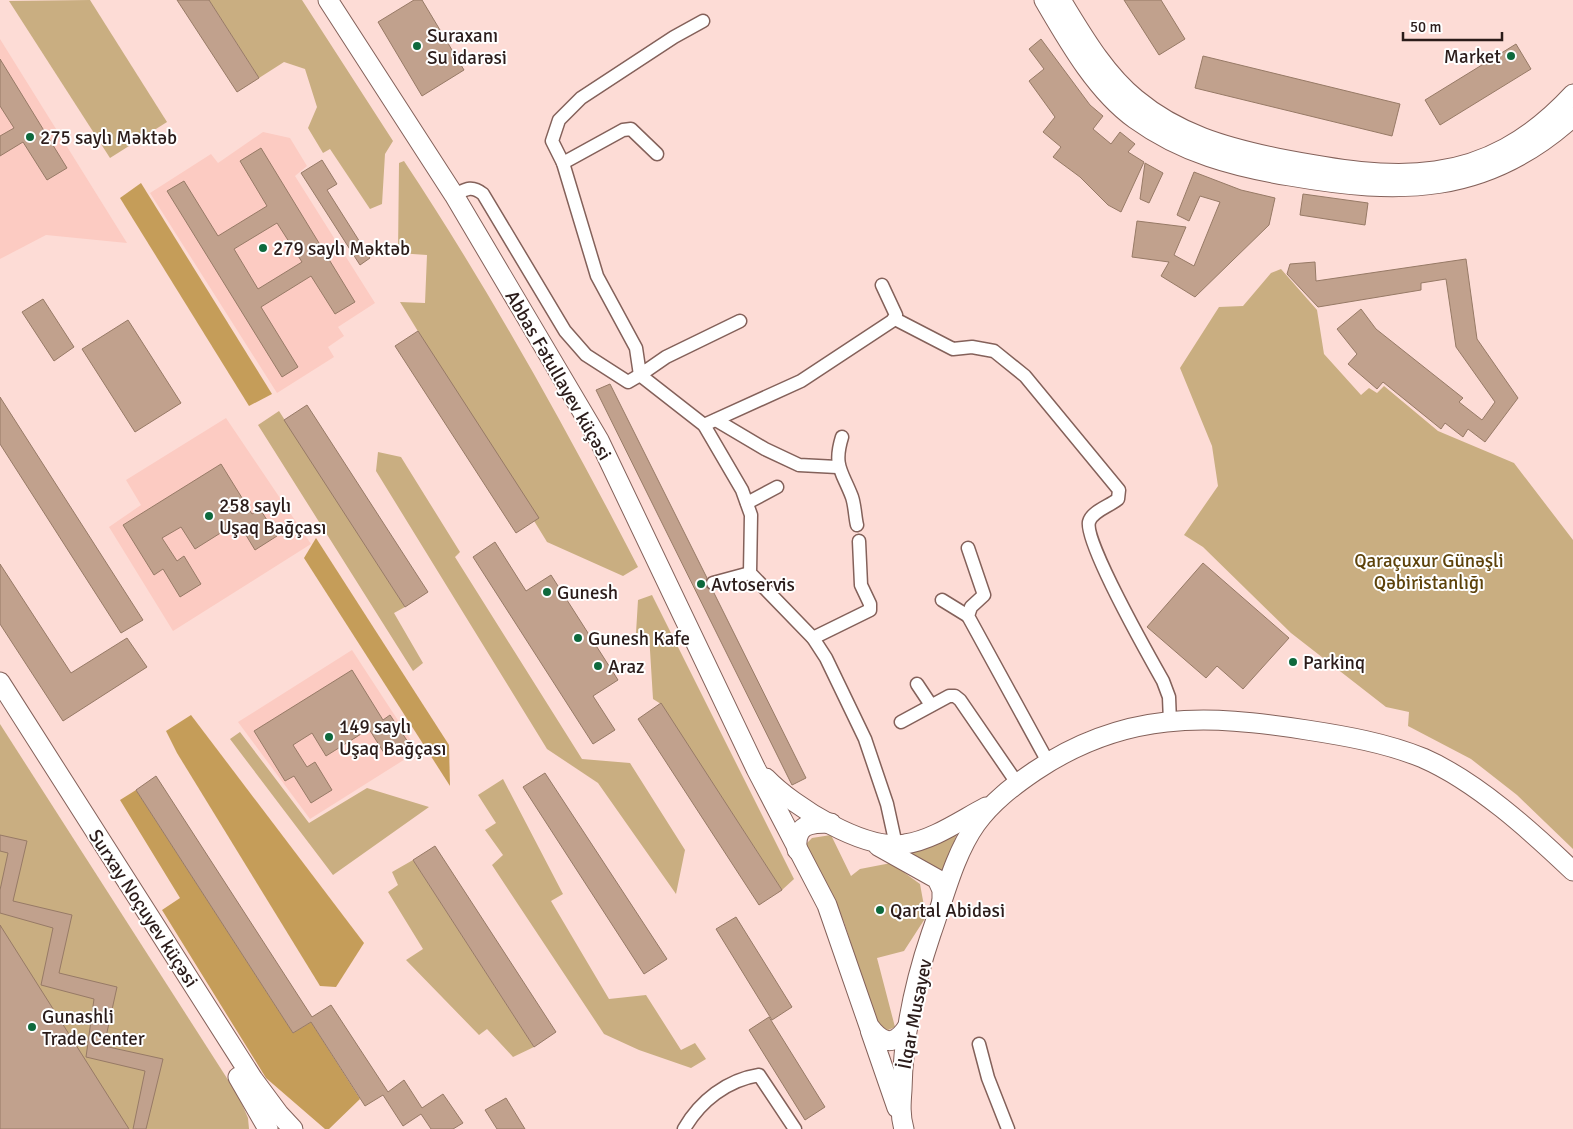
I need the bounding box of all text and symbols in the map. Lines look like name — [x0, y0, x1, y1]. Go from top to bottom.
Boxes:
scale bar — [1403, 10, 1502, 42]
text: 50 m — [1410, 18, 1441, 36]
place label: Suraxanı Su idarəsi — [427, 24, 507, 70]
marker: Suraxanı Su idarəsi — [411, 40, 423, 52]
place label: Market — [1444, 45, 1501, 69]
marker: Market — [1505, 50, 1517, 62]
place label: 275 saylı Məktəb — [40, 126, 177, 150]
marker: 275 saylı Məktəb — [24, 131, 36, 143]
place label: 279 saylı Məktəb — [273, 237, 410, 261]
marker: 279 saylı Məktəb — [257, 242, 269, 254]
street label: Abbas Fətullayev küçəsi — [500, 286, 617, 465]
place label: 258 saylı Uşaq Bağçası — [219, 494, 326, 540]
marker: 258 saylı Uşaq Bağçası — [203, 510, 215, 522]
park label: Qaraçuxur Günəşli Qəbiristanlığı — [1354, 549, 1504, 595]
place label: Avtoservis — [711, 573, 795, 597]
marker: Avtoservis — [695, 578, 707, 590]
place label: Gunesh — [557, 581, 618, 605]
marker: Gunesh — [541, 586, 553, 598]
place label: Gunesh Kafe — [588, 627, 690, 651]
marker: Gunesh Kafe — [572, 632, 584, 644]
place label: Parkinq — [1303, 651, 1365, 675]
place label: Araz — [608, 655, 645, 679]
marker: Parkinq — [1287, 656, 1299, 668]
marker: Araz — [592, 660, 604, 672]
place label: 149 saylı Uşaq Bağçası — [339, 715, 446, 761]
marker: 149 saylı Uşaq Bağçası — [323, 731, 335, 743]
street label: Surxay Noçuyev küçəsi — [83, 825, 203, 992]
place label: Qartal Abidəsi — [890, 899, 1005, 923]
marker: Qartal Abidəsi — [874, 904, 886, 916]
street label: İlqar Musayev — [893, 957, 938, 1071]
place label: Gunashli Trade Center — [42, 1005, 145, 1051]
marker: Gunashli Trade Center — [26, 1021, 38, 1033]

